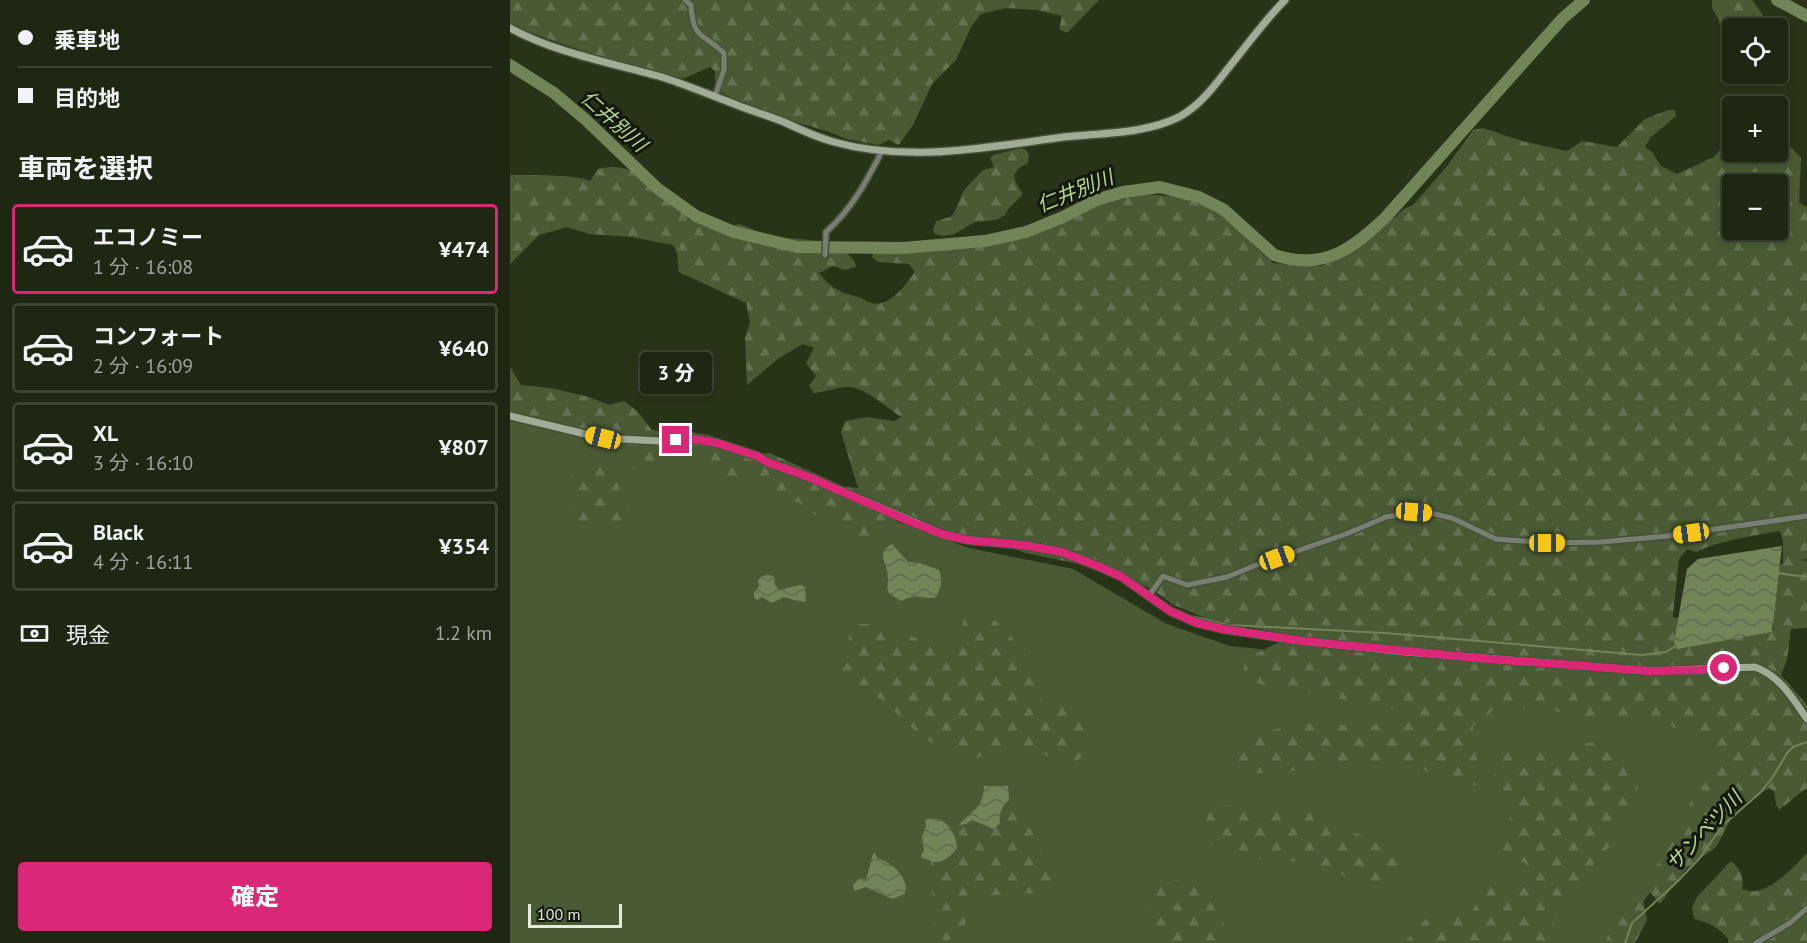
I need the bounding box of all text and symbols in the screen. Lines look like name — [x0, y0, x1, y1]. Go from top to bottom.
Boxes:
map controls — [1722, 18, 1788, 240]
button: locate — [1722, 18, 1788, 84]
text: 乗車地 — [54, 26, 120, 54]
text: 目的地 — [54, 84, 120, 112]
water label: 仁井別川 — [576, 85, 654, 159]
button: + — [1722, 96, 1788, 162]
text: 車両を選択 — [18, 151, 153, 185]
water label: 仁井別川 — [1033, 163, 1119, 218]
button: − — [1722, 174, 1788, 240]
icon: car — [21, 222, 75, 276]
text: エコノミー — [93, 223, 203, 251]
text: ¥474 — [439, 235, 489, 263]
text: 1 分 · 16:08 — [93, 254, 193, 280]
icon: car — [21, 321, 75, 375]
text: コンフォート — [93, 322, 224, 350]
text: ¥640 — [439, 334, 489, 362]
text: 2 分 · 16:09 — [93, 353, 193, 379]
callout: 3 分 — [640, 353, 712, 395]
text: 3 分 — [658, 360, 694, 386]
text: XL — [93, 419, 118, 447]
icon: car — [21, 420, 75, 474]
car — [583, 425, 623, 451]
route end — [662, 426, 689, 453]
text: ¥807 — [439, 433, 489, 461]
text: 3 分 · 16:10 — [93, 450, 193, 476]
car — [1395, 502, 1433, 522]
text: Black — [93, 518, 144, 546]
icon: car — [21, 519, 75, 573]
car — [1672, 522, 1710, 544]
text: ¥354 — [439, 532, 489, 560]
car — [1529, 534, 1565, 552]
car — [1257, 543, 1297, 573]
text: 4 分 · 16:11 — [93, 549, 193, 575]
icon: cash — [18, 617, 51, 650]
text: 1.2 km — [435, 620, 492, 646]
text: 現金 — [66, 621, 110, 649]
route start — [1710, 654, 1737, 681]
water label: サンベツ川 — [1660, 784, 1749, 876]
button: 確定 — [18, 862, 492, 931]
scale bar — [528, 901, 622, 928]
text: 100 m — [537, 904, 580, 924]

